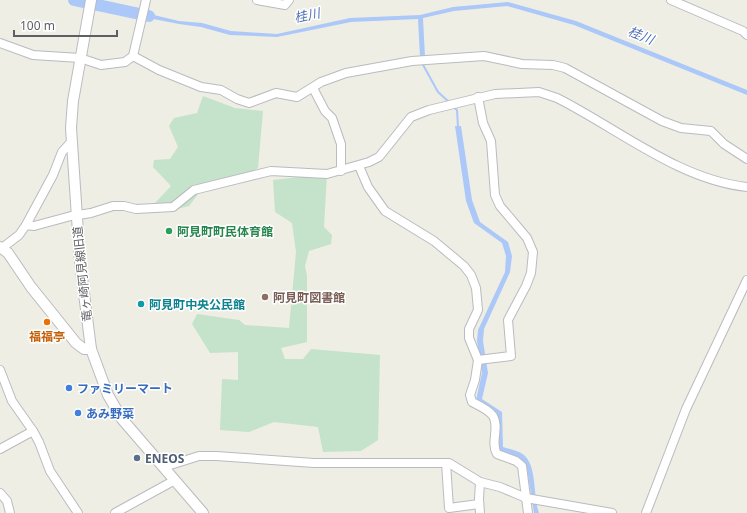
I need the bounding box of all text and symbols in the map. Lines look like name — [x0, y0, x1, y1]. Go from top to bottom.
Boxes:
water label: 桂川 — [292, 3, 324, 27]
scale bar — [14, 12, 117, 38]
text: 100 m — [20, 17, 55, 34]
water label: 桂川 — [626, 22, 658, 49]
place label: 阿見町町民体育館 — [177, 223, 273, 240]
street label: 竜ヶ崎阿見線旧道 — [69, 225, 95, 323]
marker: 阿見町町民体育館 — [164, 226, 174, 236]
place label: 阿見町図書館 — [273, 289, 345, 306]
marker: 阿見町図書館 — [260, 292, 270, 302]
place label: 阿見町中央公民館 — [149, 296, 245, 313]
marker: 阿見町中央公民館 — [136, 299, 146, 309]
marker: 福福亭 — [42, 317, 52, 327]
place label: 福福亭 — [29, 328, 65, 345]
place label: ファミリーマート — [77, 380, 173, 397]
marker: ファミリーマート — [64, 383, 74, 393]
place label: あみ野菜 — [86, 405, 134, 422]
marker: あみ野菜 — [73, 408, 83, 418]
place label: ENEOS — [145, 450, 185, 467]
marker: ENEOS — [132, 453, 142, 463]

